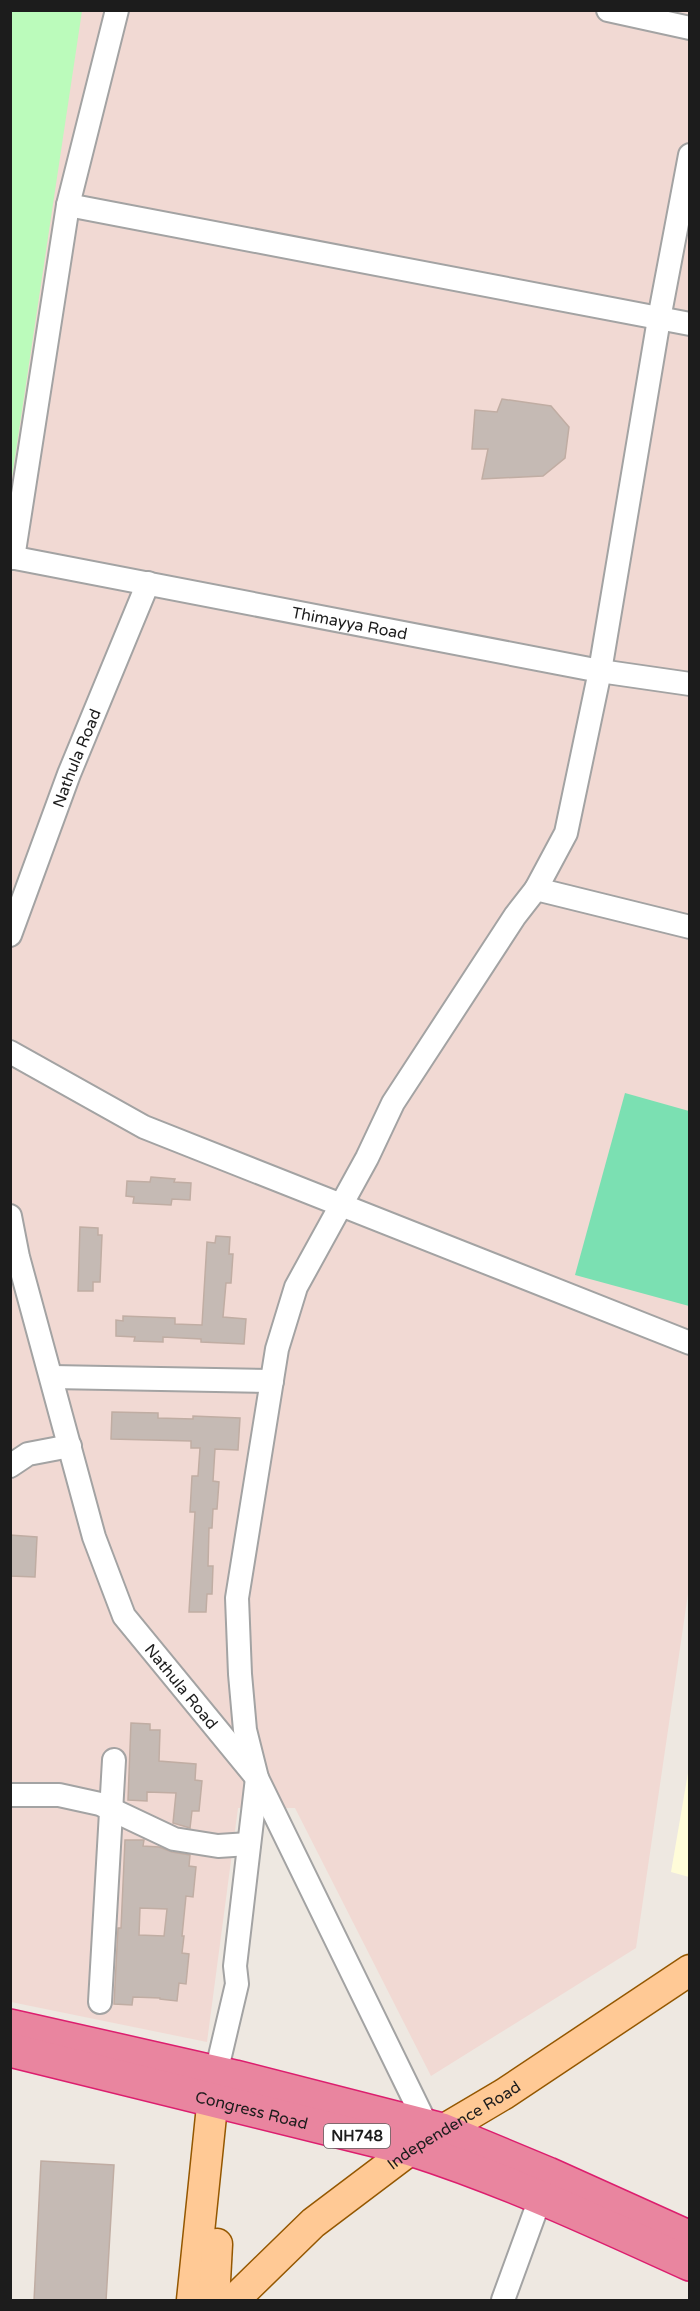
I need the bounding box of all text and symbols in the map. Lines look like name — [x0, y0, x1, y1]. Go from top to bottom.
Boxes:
street label: Thimayya Road — [290, 603, 409, 645]
street label: Nathula Road — [49, 706, 106, 810]
street label: Nathula Road — [140, 1640, 222, 1733]
street label: Independence Road — [383, 2077, 525, 2174]
street label: Congress Road — [193, 2087, 310, 2134]
road number: NH748 — [324, 2124, 390, 2148]

